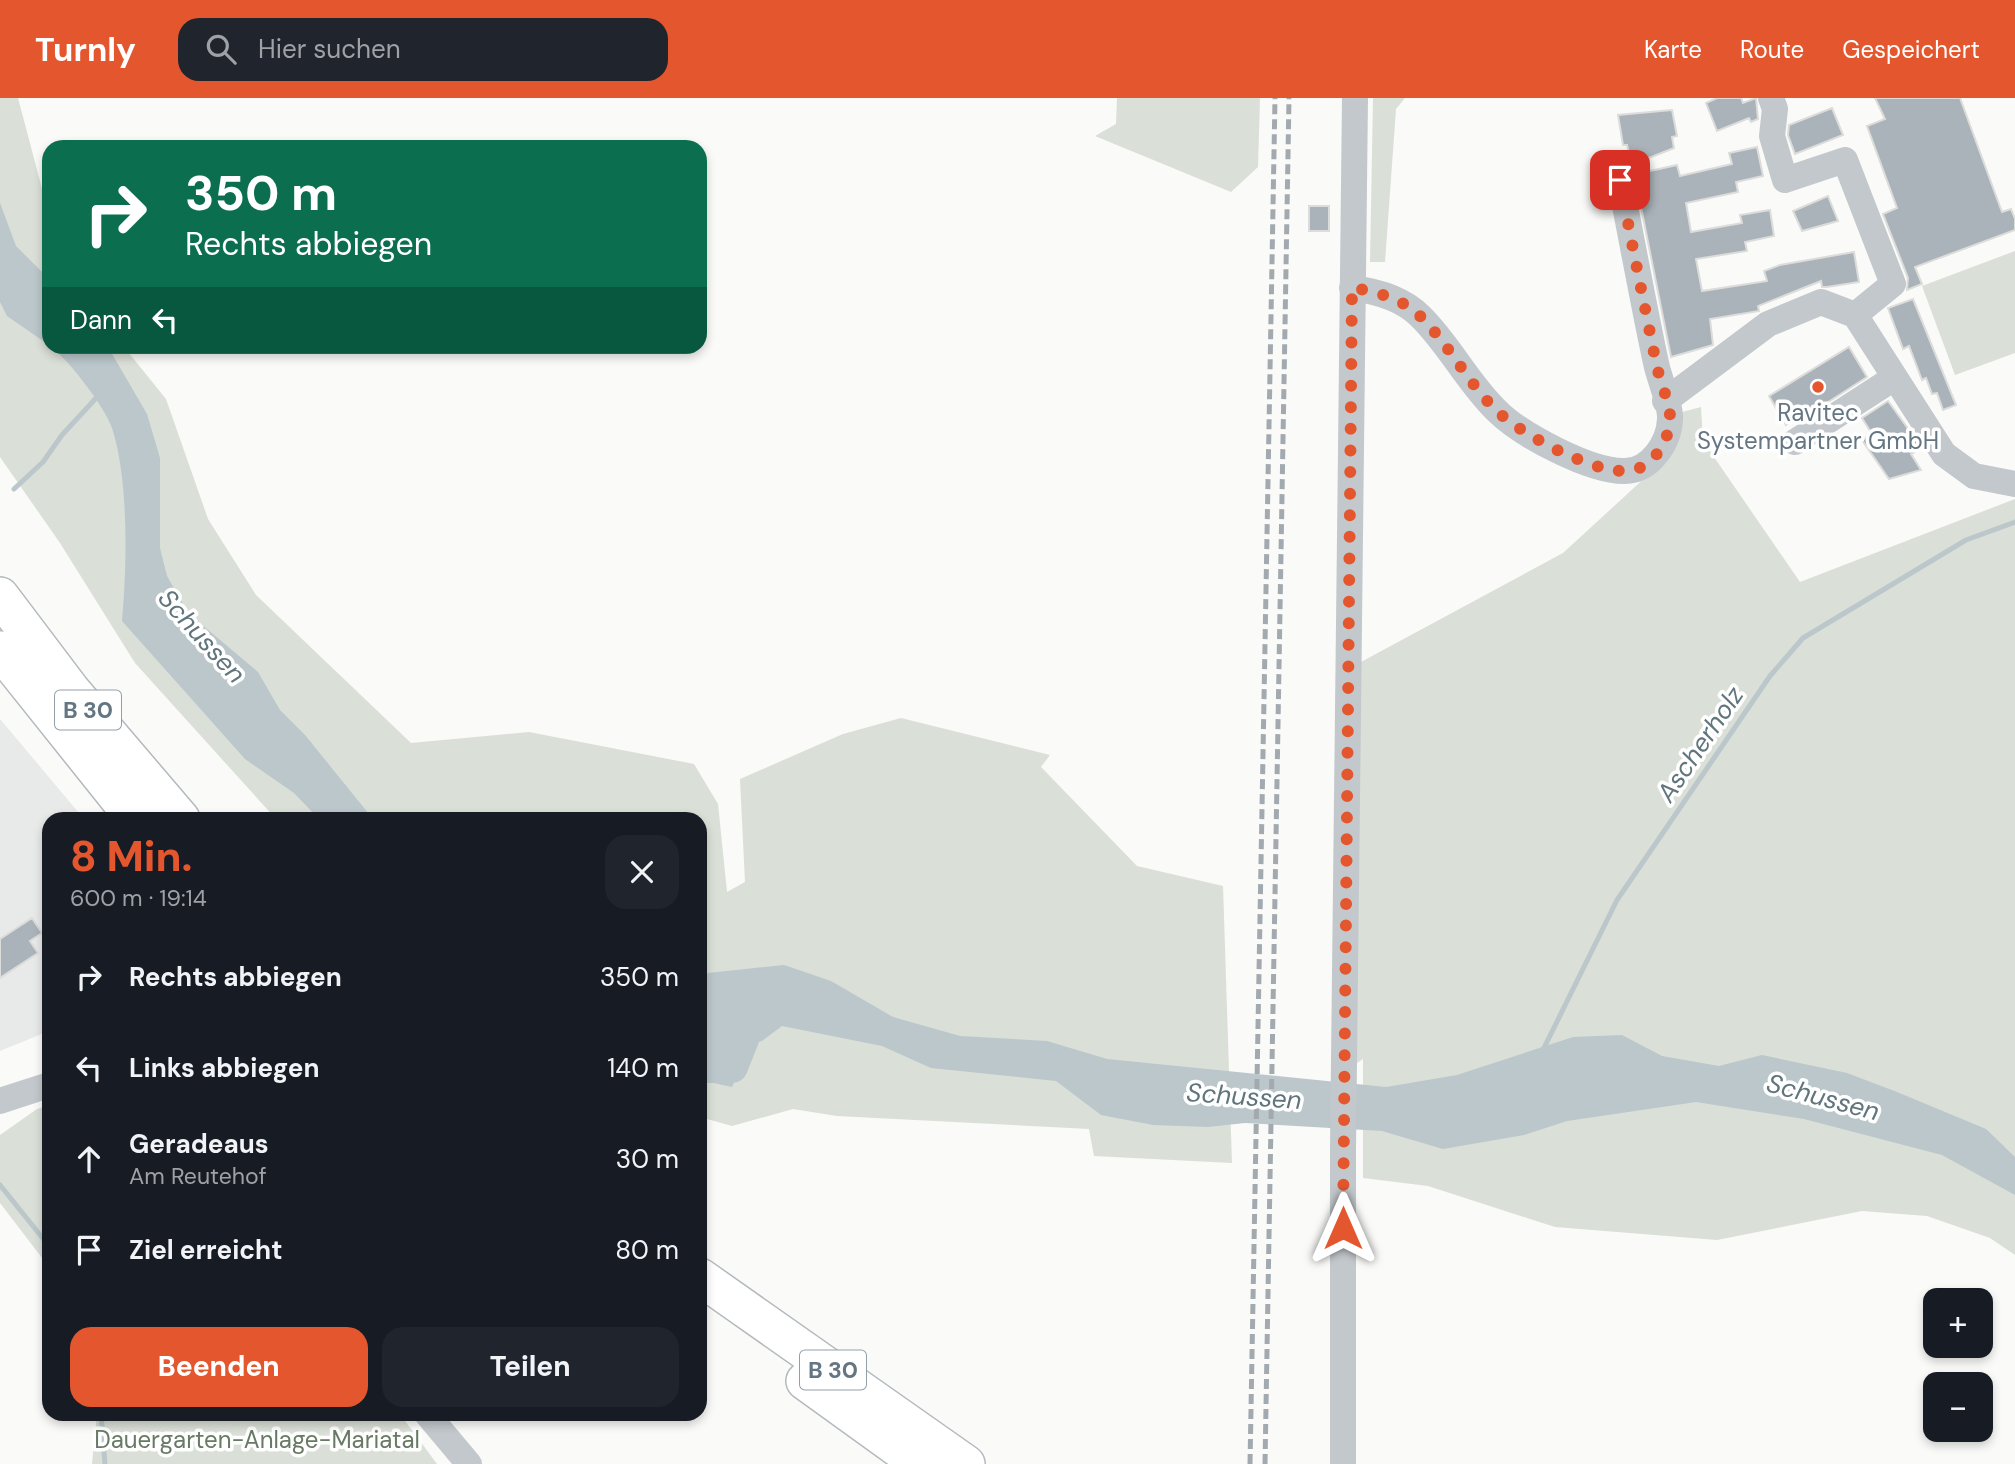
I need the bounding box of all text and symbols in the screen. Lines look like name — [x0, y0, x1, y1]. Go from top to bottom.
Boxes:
search box — [178, 18, 668, 81]
text: Turnly — [35, 28, 136, 71]
icon: search — [202, 30, 240, 68]
text: Hier suchen — [258, 32, 401, 66]
text: Karte — [1644, 34, 1702, 65]
text: Route — [1740, 34, 1804, 65]
text: Gespeichert — [1842, 34, 1980, 65]
pin — [1590, 150, 1650, 210]
text: 350 m — [185, 161, 337, 225]
icon: arrive — [1601, 161, 1639, 199]
icon: right — [70, 168, 161, 259]
text: Rechts abbiegen — [185, 223, 432, 265]
icon: left — [146, 301, 184, 339]
text: Dann — [70, 303, 132, 337]
marker: Ravitec Systempartner GmbH — [1810, 379, 1826, 395]
place label: Ravitec Systempartner GmbH — [1697, 397, 1939, 456]
water label: Schussen — [151, 582, 253, 690]
water label: Ascherholz — [1648, 679, 1752, 809]
road number: B 30 — [55, 690, 121, 730]
text: 8 Min. — [70, 829, 192, 884]
button: close — [605, 835, 679, 909]
text: 600 m · 19:14 — [70, 883, 207, 913]
icon: right — [70, 958, 108, 996]
text: Rechts abbiegen — [129, 960, 342, 994]
text: 350 m — [600, 960, 679, 994]
icon: left — [70, 1049, 108, 1087]
text: Links abbiegen — [129, 1051, 319, 1085]
text: 140 m — [607, 1051, 679, 1085]
water label: Schussen — [1763, 1066, 1883, 1128]
water label: Schussen — [1185, 1075, 1303, 1117]
text: Geradeaus — [129, 1127, 269, 1161]
icon: ahead — [70, 1140, 108, 1178]
text: 30 m — [616, 1142, 679, 1176]
text: Am Reutehof — [129, 1161, 267, 1191]
position arrow — [1306, 1191, 1380, 1265]
icon: arrive — [70, 1231, 108, 1269]
text: Ziel erreicht — [129, 1233, 282, 1267]
text: 80 m — [615, 1233, 679, 1267]
map controls — [1923, 1288, 1993, 1442]
button: + — [1923, 1288, 1993, 1358]
button: Beenden — [70, 1327, 368, 1407]
button: Teilen — [382, 1327, 679, 1407]
road number: B 30 — [800, 1350, 866, 1390]
button: − — [1923, 1372, 1993, 1442]
park label: Dauergarten-Anlage-Mariatal — [94, 1424, 420, 1455]

